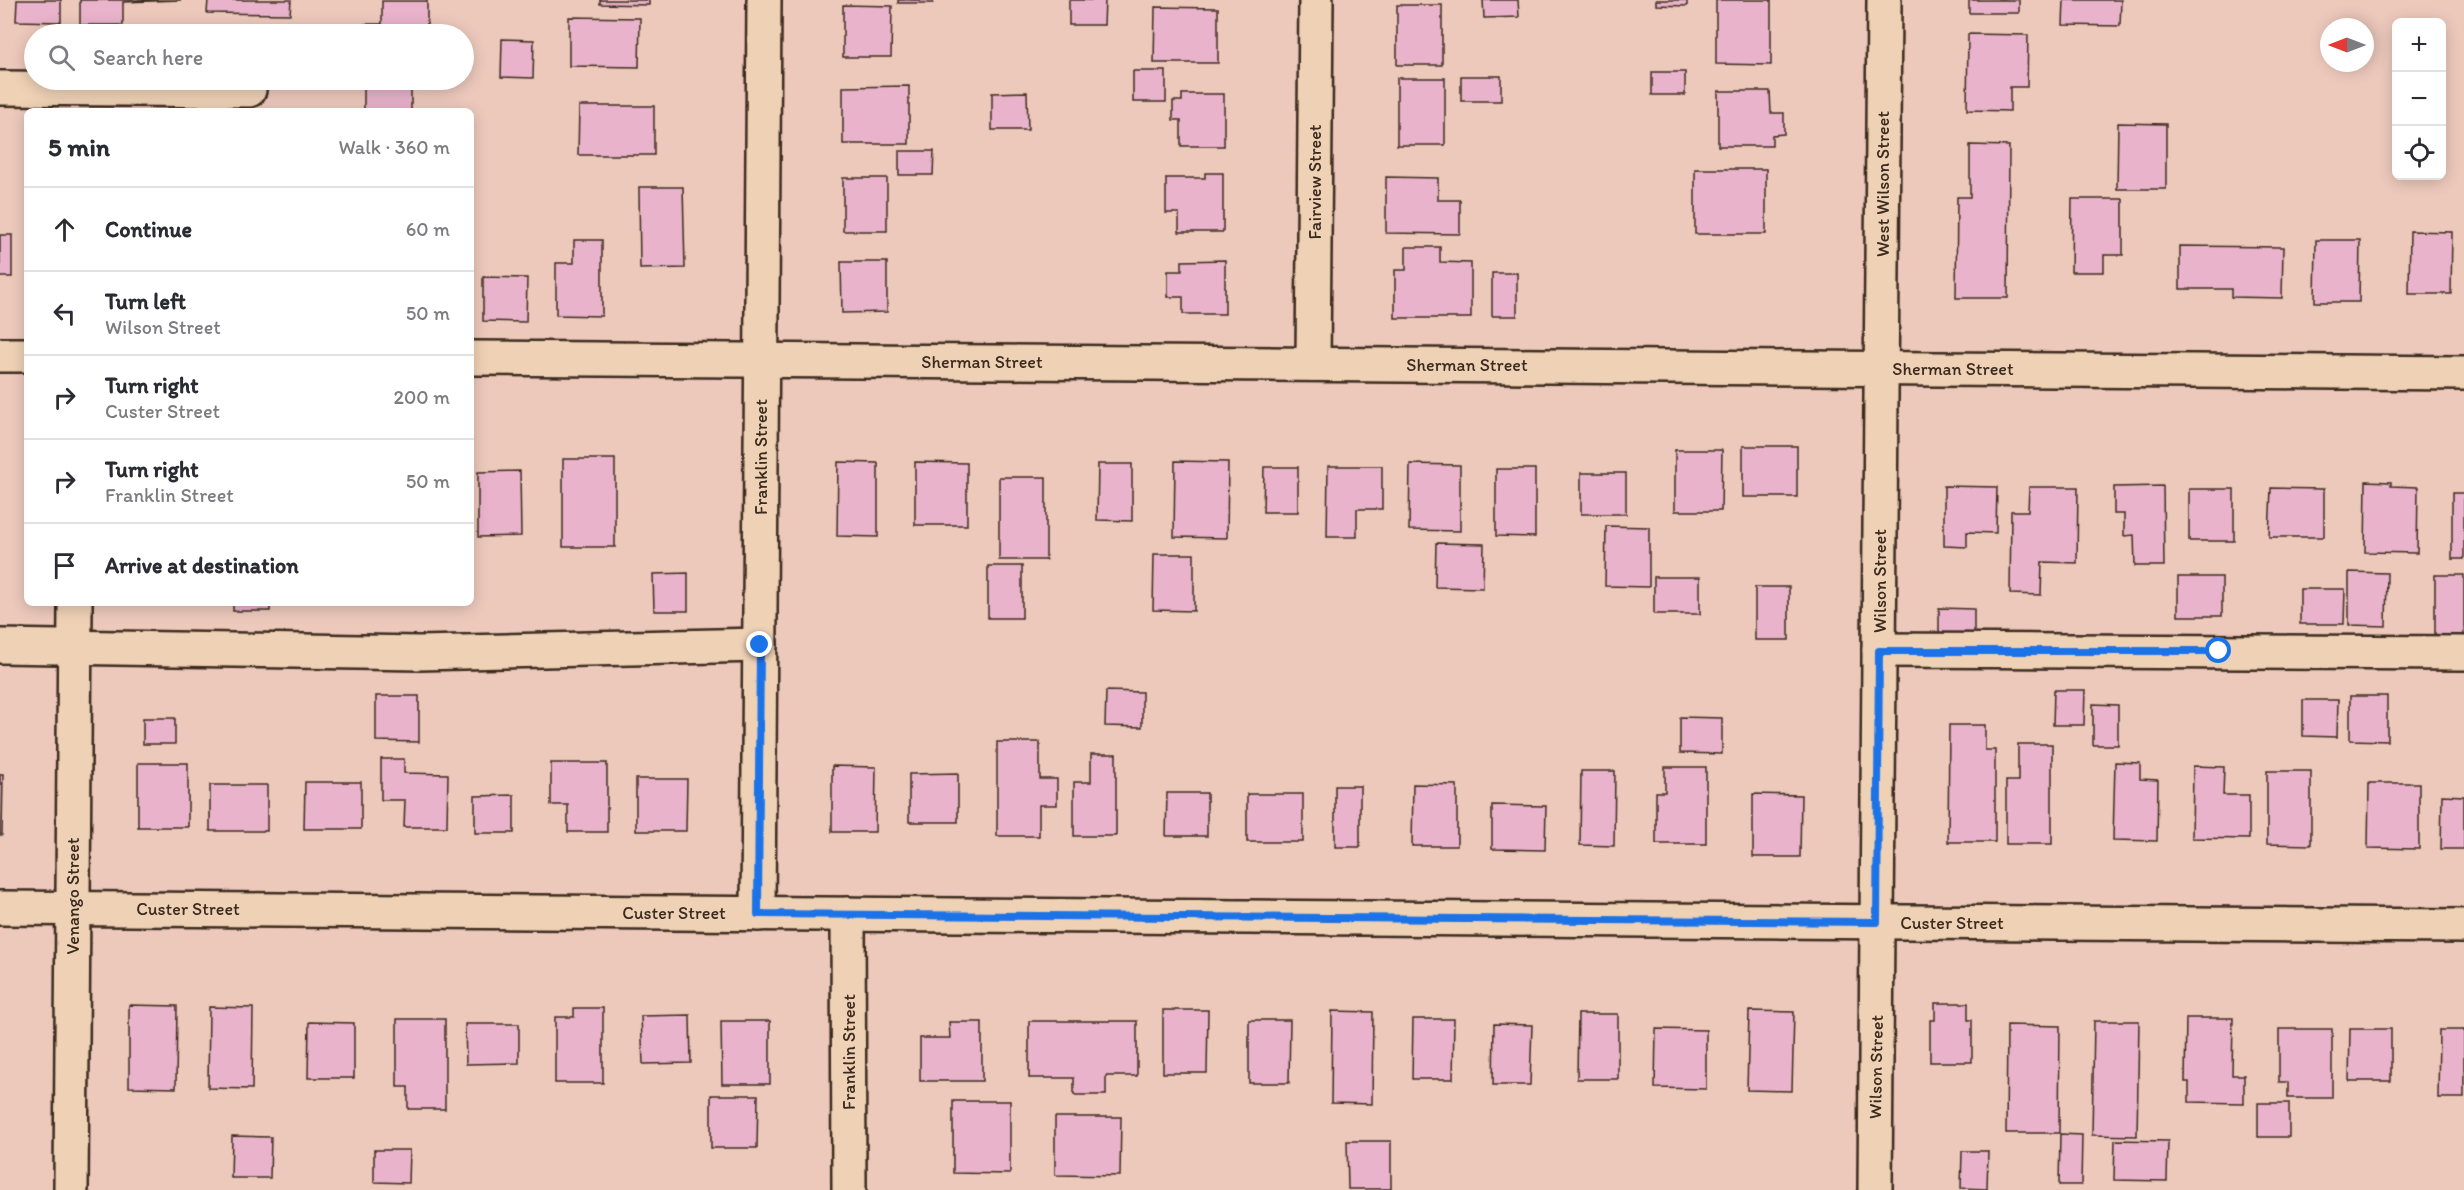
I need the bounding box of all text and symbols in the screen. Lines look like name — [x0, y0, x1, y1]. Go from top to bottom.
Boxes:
north arrow — [2320, 18, 2374, 72]
map controls — [2392, 18, 2446, 180]
button: + — [2392, 18, 2446, 72]
search box — [24, 24, 474, 90]
icon: search — [45, 41, 78, 74]
text: Search here — [93, 44, 203, 71]
button: − — [2392, 72, 2446, 126]
street label: West Wilson Street — [1872, 111, 1894, 257]
street label: Fairview Street — [1304, 124, 1326, 240]
button: locate — [2392, 126, 2446, 180]
text: 5 min — [48, 131, 110, 163]
text: Walk · 360 m — [338, 135, 450, 159]
icon: ahead — [48, 213, 81, 246]
text: Continue — [105, 216, 192, 243]
text: 60 m — [406, 217, 450, 241]
text: Turn left — [105, 288, 186, 315]
icon: left — [48, 297, 81, 330]
text: 50 m — [406, 301, 450, 325]
text: Wilson Street — [105, 315, 221, 339]
street label: Sherman Street — [921, 351, 1043, 373]
street label: Sherman Street — [1406, 354, 1528, 376]
street label: Sherman Street — [1892, 358, 2014, 380]
text: Turn right — [105, 372, 199, 399]
icon: right — [48, 381, 81, 414]
text: 200 m — [394, 385, 450, 409]
text: Custer Street — [105, 399, 220, 423]
street label: Franklin Street — [750, 399, 772, 515]
text: Turn right — [105, 456, 199, 483]
icon: right — [48, 465, 81, 498]
text: 50 m — [406, 469, 450, 493]
text: Franklin Street — [105, 483, 234, 507]
street label: Wilson Street — [1869, 529, 1891, 633]
icon: arrive — [48, 549, 81, 582]
text: Arrive at destination — [105, 552, 299, 579]
route end — [746, 631, 772, 657]
route start — [2205, 637, 2231, 663]
street label: Venango Street — [62, 837, 84, 955]
street label: Custer Street — [136, 898, 240, 920]
street label: Custer Street — [622, 902, 726, 924]
street label: Custer Street — [1900, 912, 2004, 934]
street label: Franklin Street — [838, 994, 860, 1110]
street label: Wilson Street — [1864, 1014, 1888, 1119]

